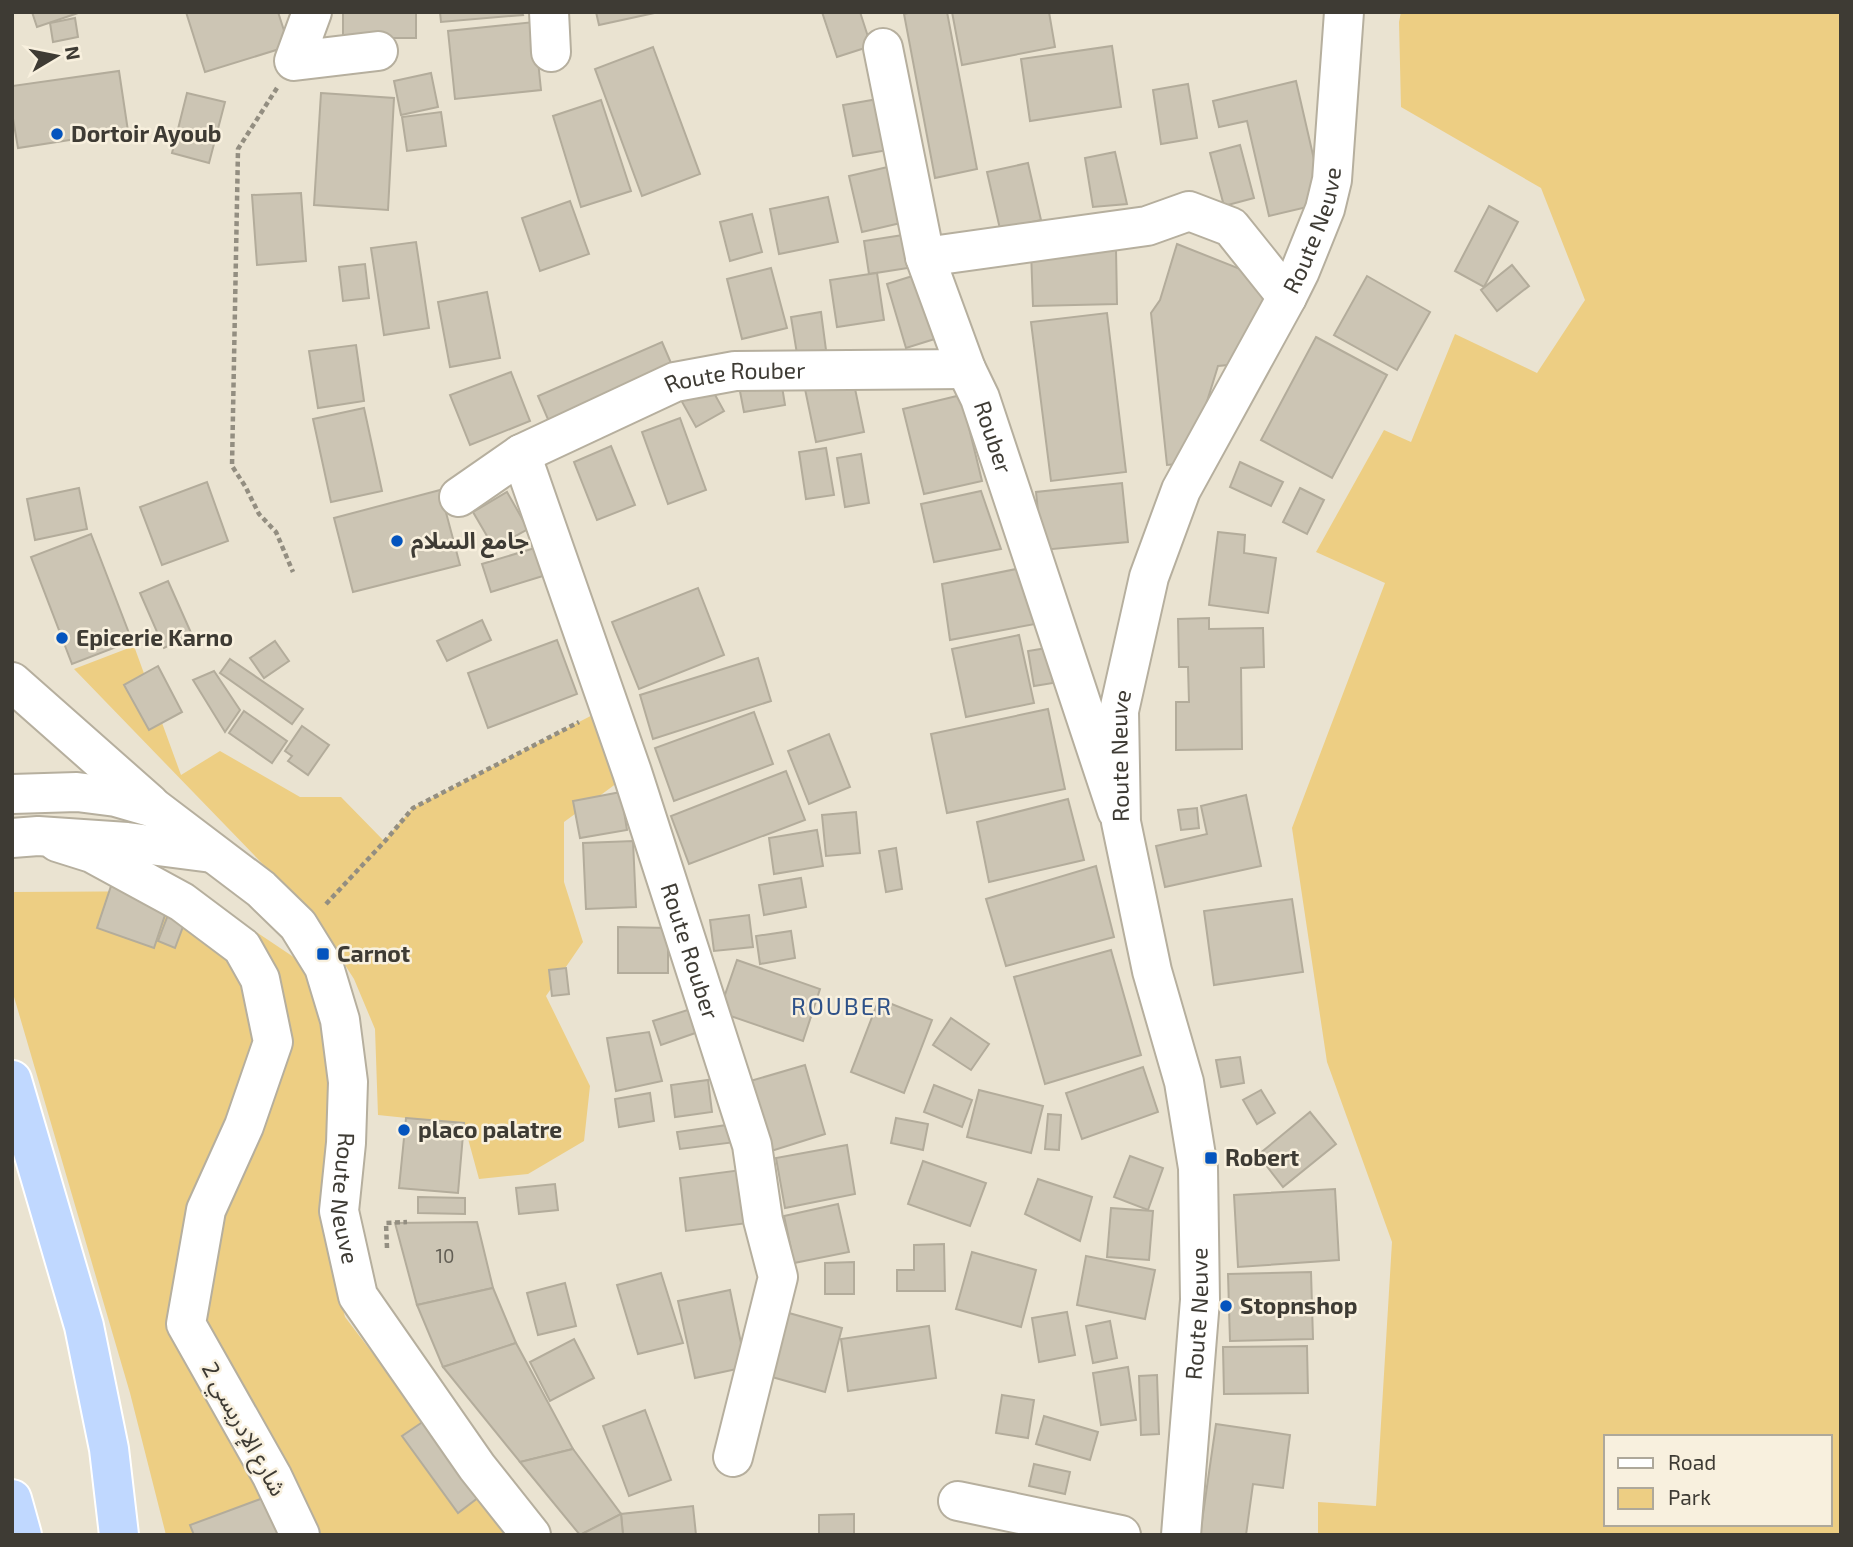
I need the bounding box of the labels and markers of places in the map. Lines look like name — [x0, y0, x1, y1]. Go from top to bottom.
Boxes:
place label: Dortoir Ayoub — [71, 119, 221, 147]
marker: Dortoir Ayoub — [49, 126, 65, 142]
place label: جامع السلام — [411, 526, 529, 559]
marker: جامع السلام — [389, 533, 405, 549]
place label: Epicerie Karno — [76, 623, 233, 651]
marker: Epicerie Karno — [54, 630, 70, 646]
place label: Carnot — [337, 939, 410, 967]
marker: Carnot — [315, 946, 331, 962]
place label: placo palatre — [418, 1115, 562, 1143]
marker: placo palatre — [396, 1122, 412, 1138]
place label: Robert — [1225, 1143, 1299, 1171]
marker: Robert — [1203, 1150, 1219, 1166]
place label: Stopnshop — [1240, 1291, 1357, 1319]
marker: Stopnshop — [1218, 1298, 1234, 1314]

